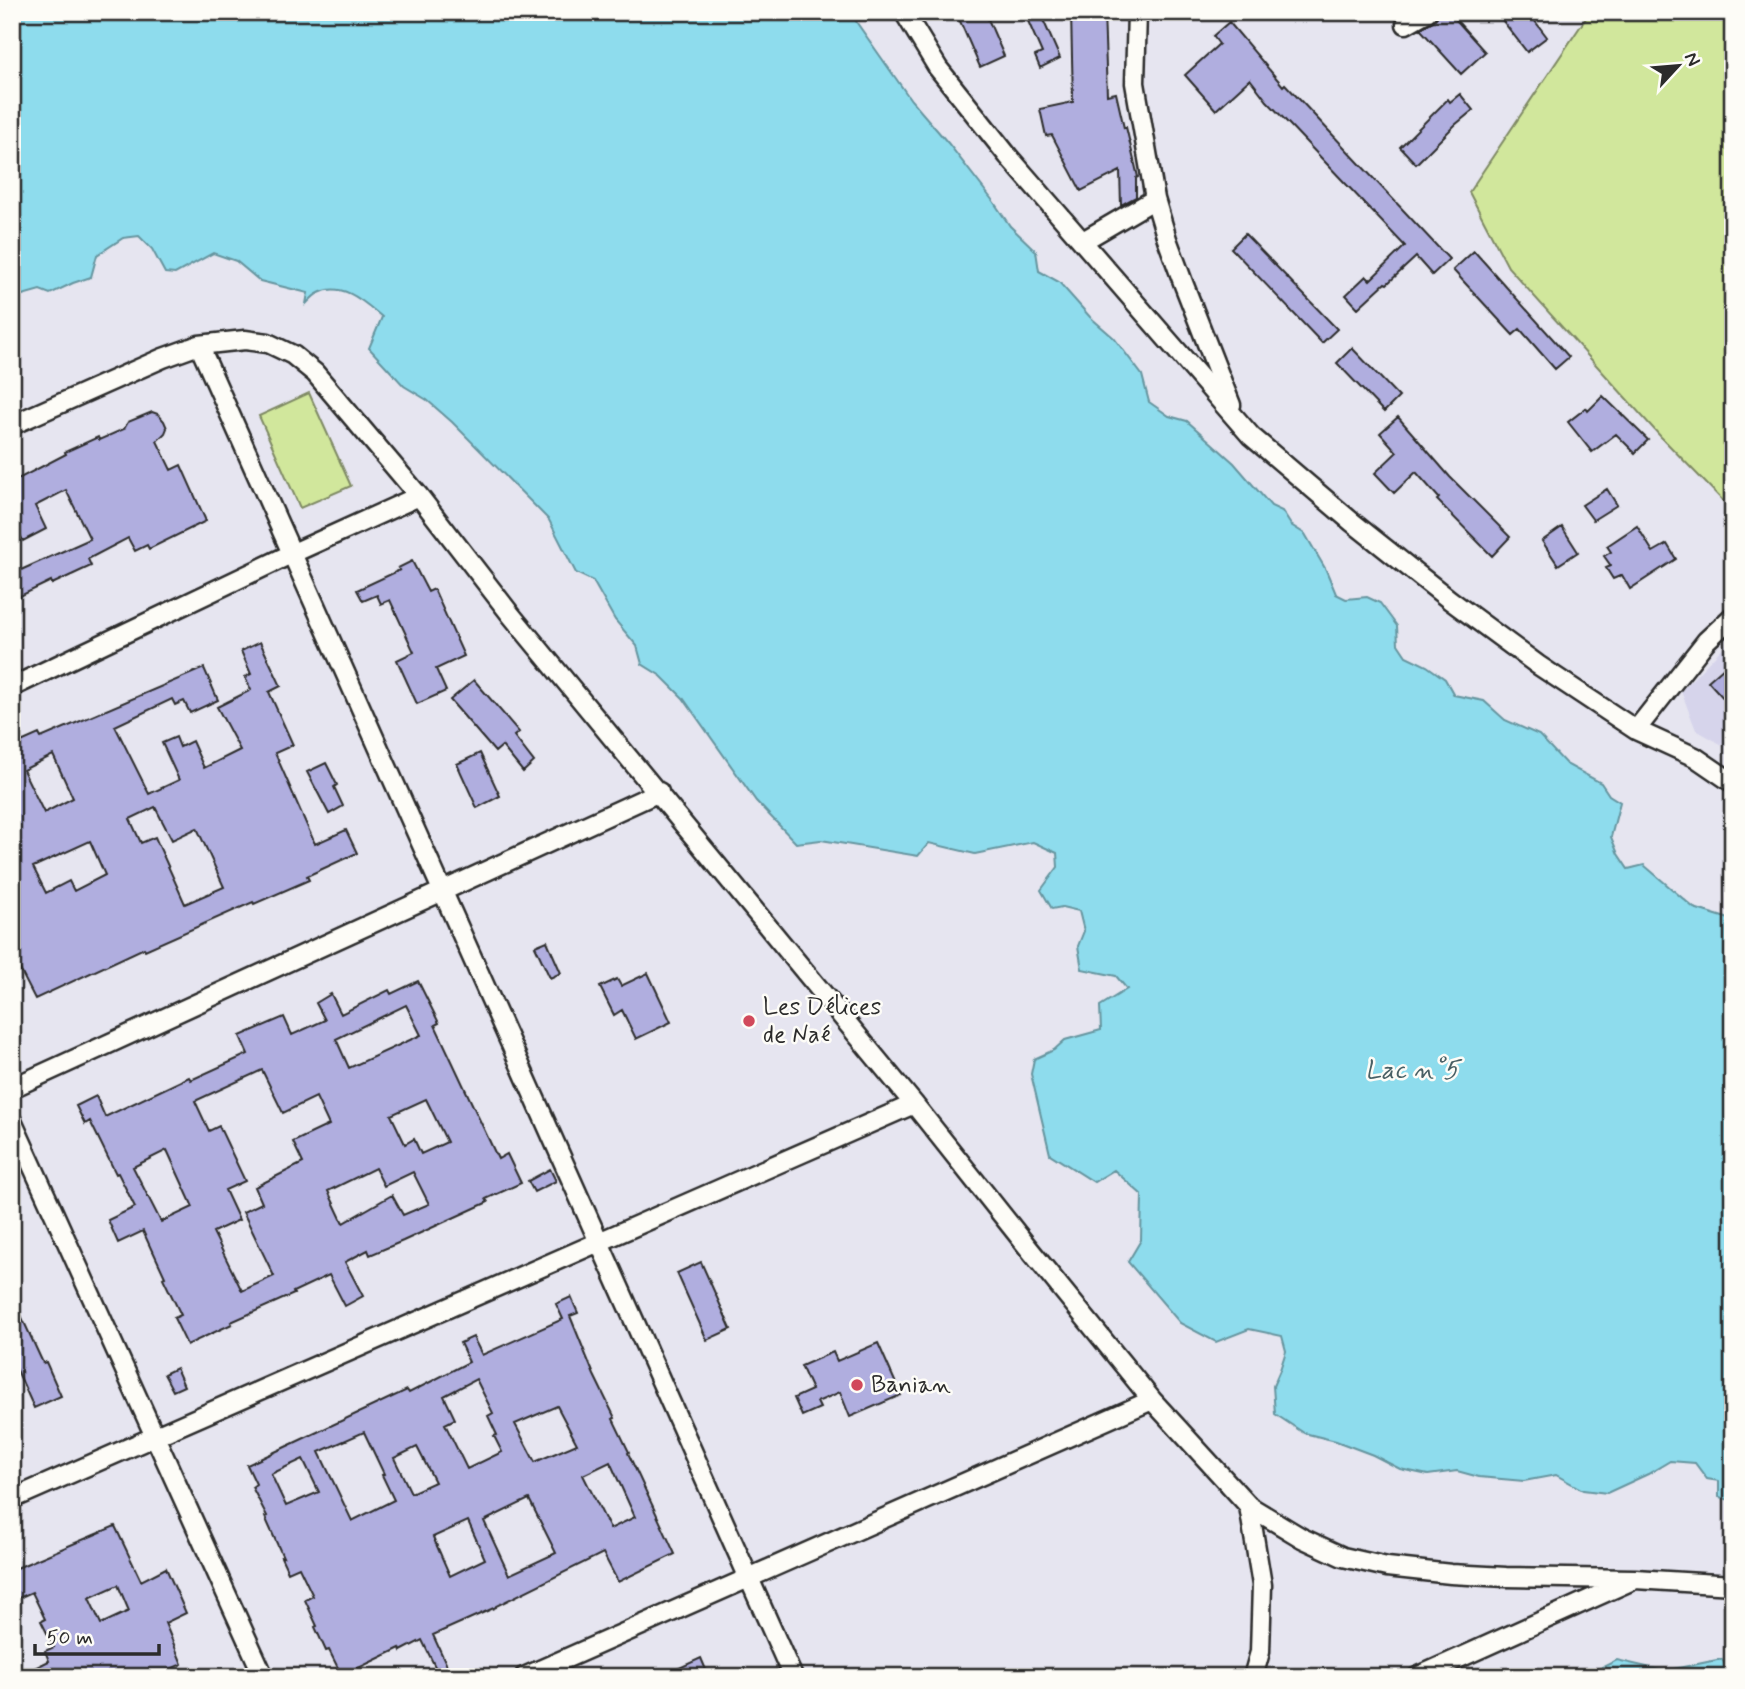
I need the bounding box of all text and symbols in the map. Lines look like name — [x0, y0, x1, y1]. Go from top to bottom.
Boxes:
north arrow — [1644, 32, 1714, 102]
text: N — [1678, 48, 1706, 70]
place label: Les Délices de Naé — [763, 992, 882, 1051]
marker: Les Délices de Naé — [741, 1013, 757, 1029]
water label: Lac n°5 — [1365, 1054, 1463, 1088]
place label: Banian — [871, 1370, 951, 1401]
marker: Banian — [849, 1377, 865, 1393]
scale bar — [35, 1612, 159, 1656]
text: 50 m — [46, 1624, 93, 1652]

